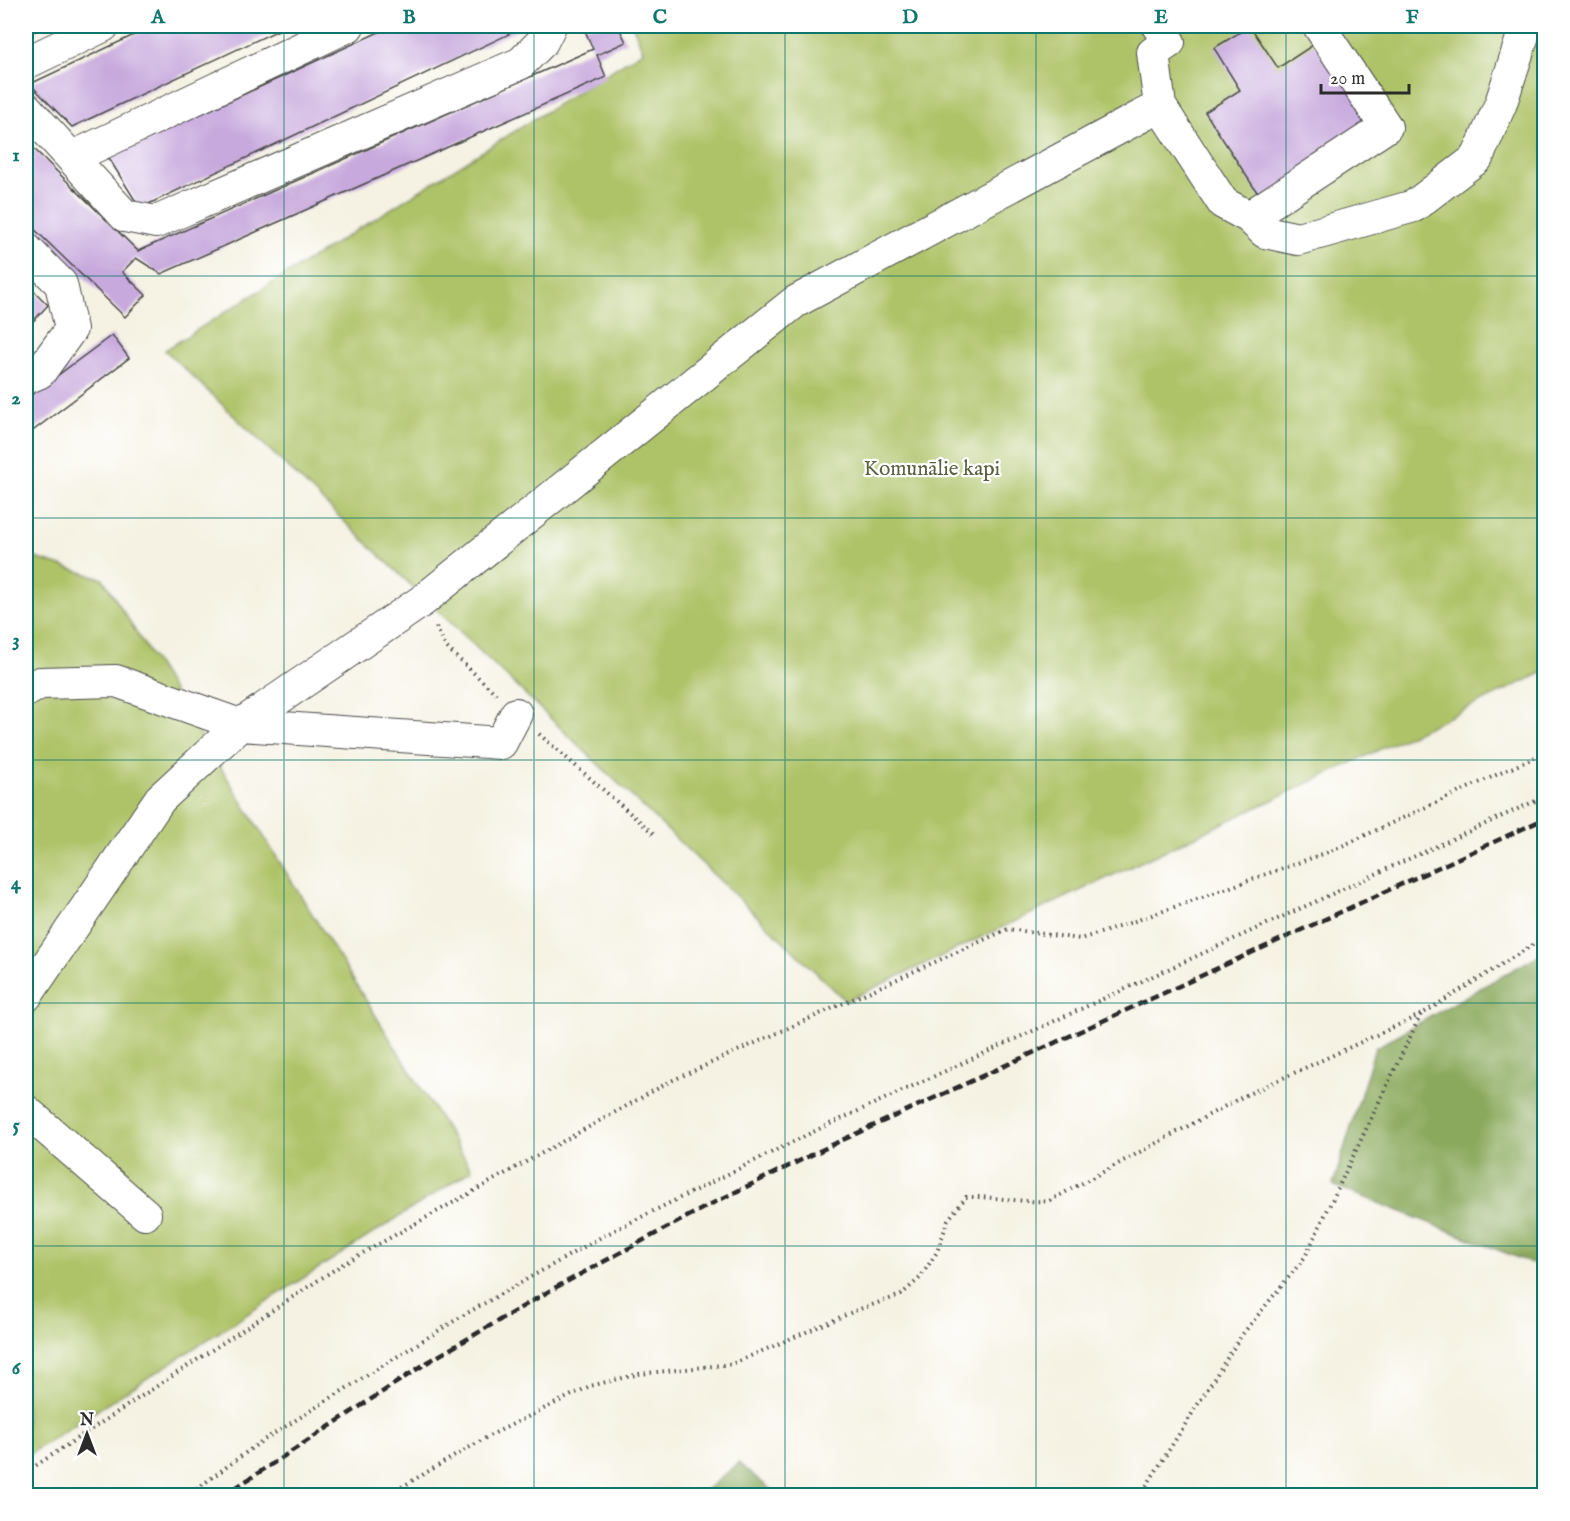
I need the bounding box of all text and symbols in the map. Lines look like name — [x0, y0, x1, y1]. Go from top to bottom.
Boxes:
text: A — [150, 5, 166, 30]
text: B — [402, 5, 416, 30]
text: C — [653, 5, 667, 30]
text: D — [902, 5, 918, 30]
text: E — [1154, 5, 1168, 30]
text: F — [1406, 5, 1419, 30]
scale bar — [1321, 57, 1410, 95]
text: 20 m — [1330, 68, 1365, 91]
text: 1 — [12, 143, 20, 168]
text: 2 — [11, 386, 21, 411]
park label: Komunālie kapi — [864, 456, 1000, 483]
text: 3 — [12, 628, 20, 653]
text: 4 — [11, 871, 22, 896]
text: 5 — [12, 1113, 20, 1138]
text: 6 — [12, 1356, 22, 1381]
north arrow — [57, 1404, 117, 1464]
text: N — [79, 1411, 94, 1431]

